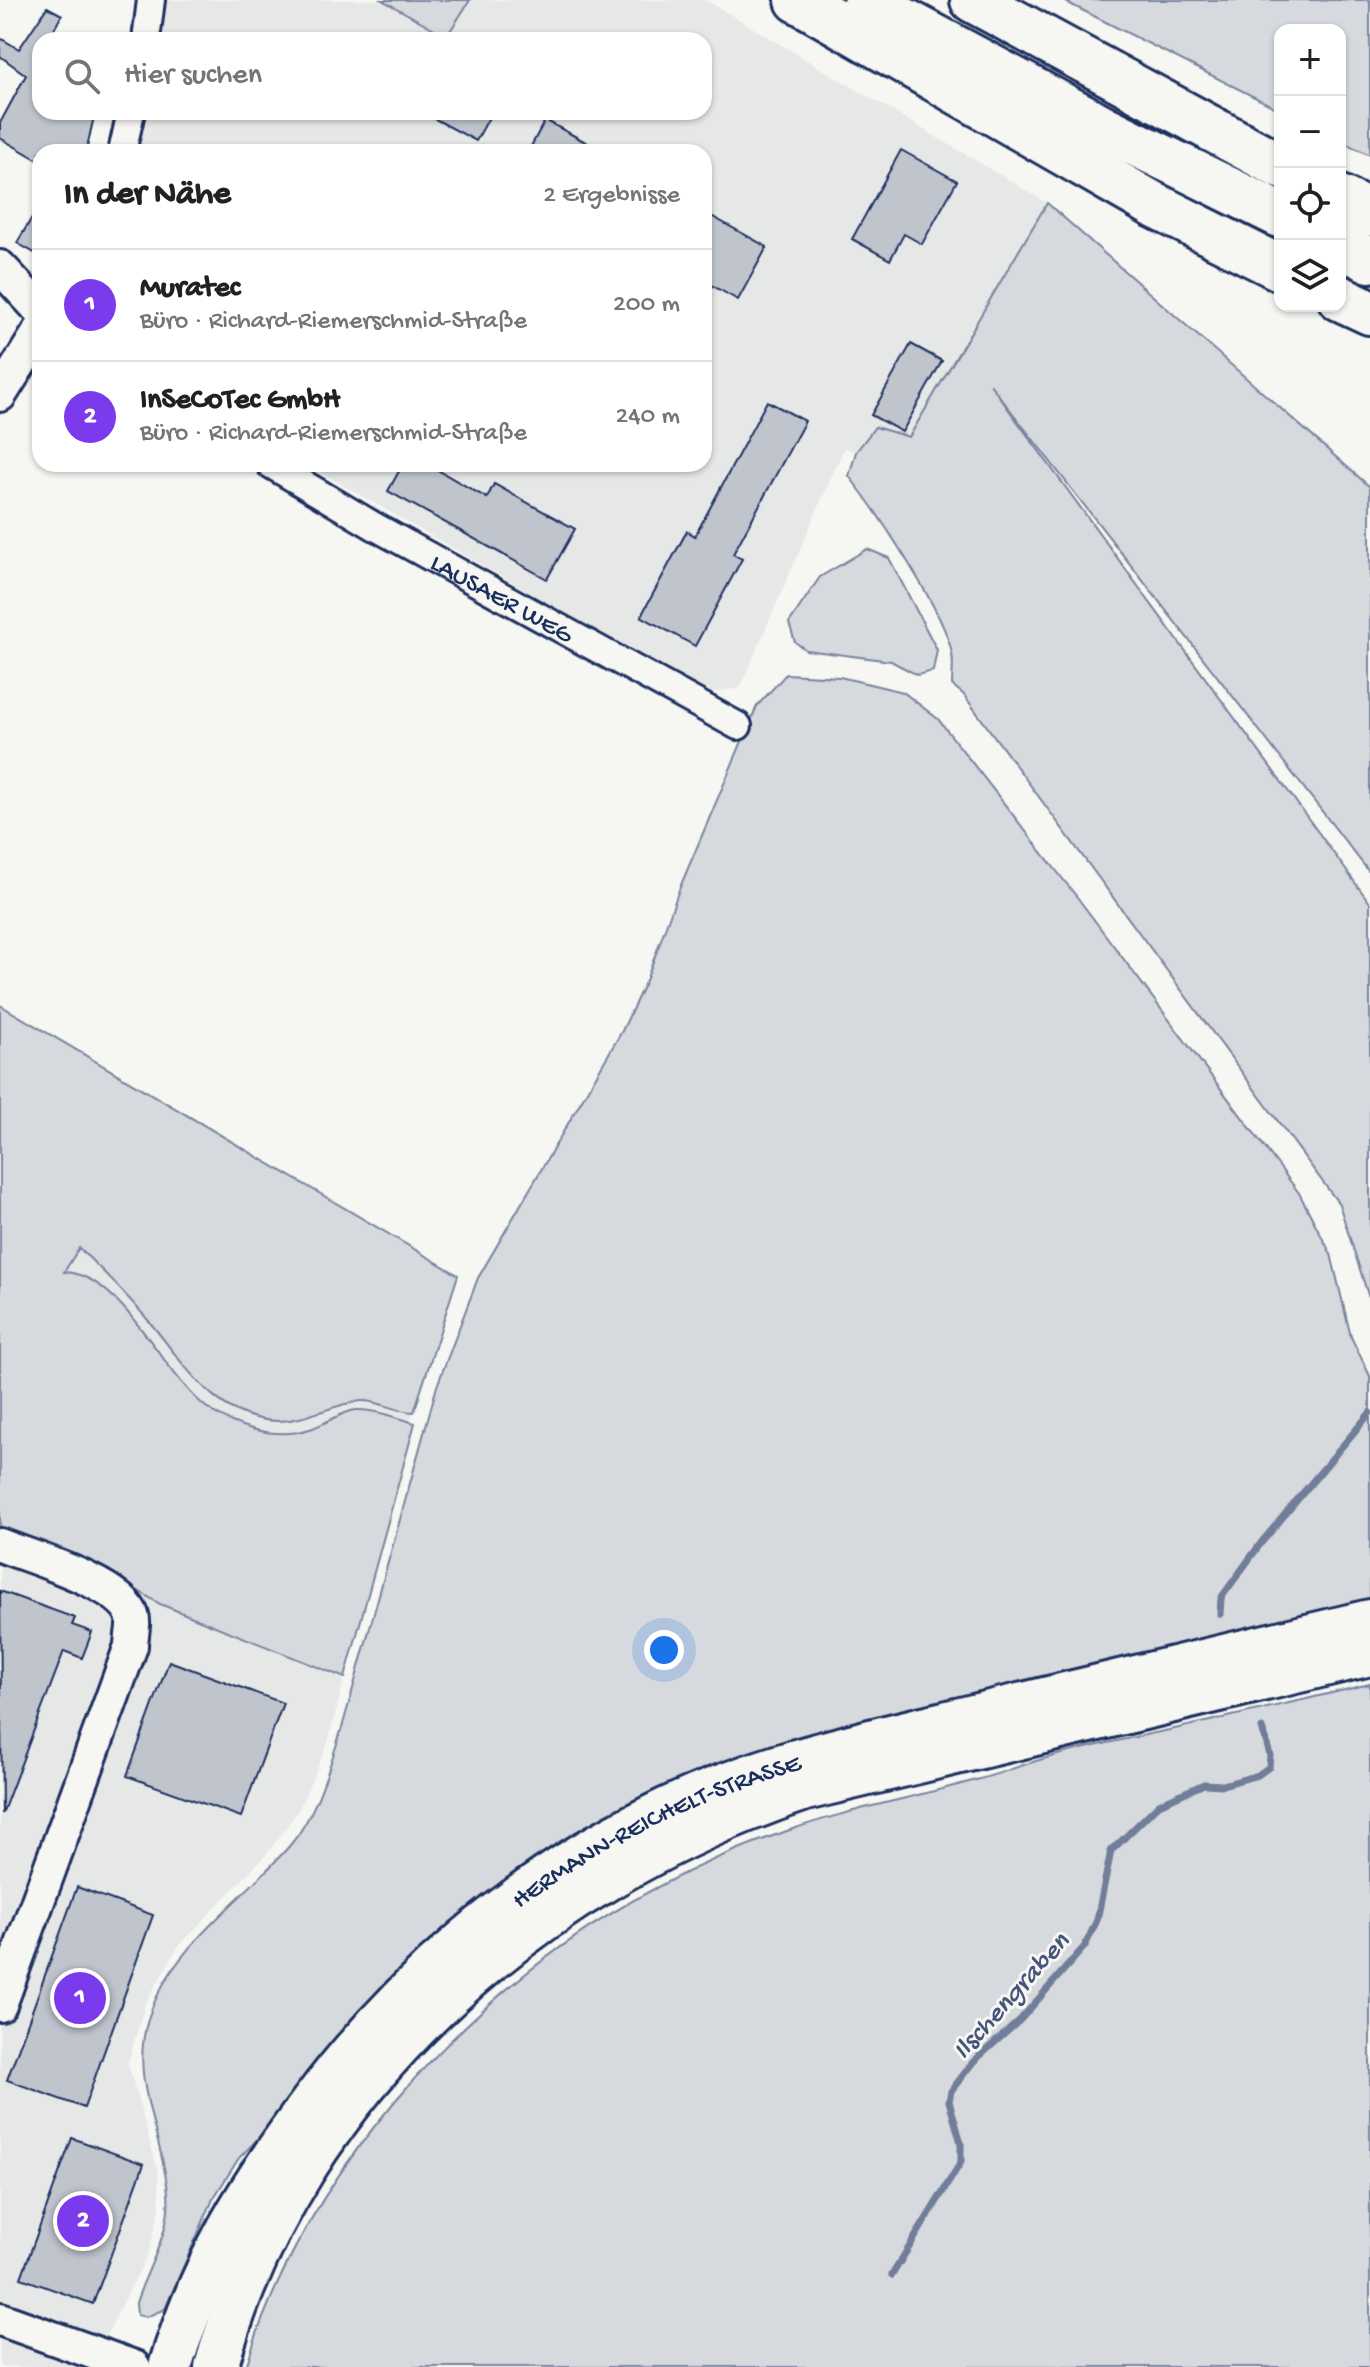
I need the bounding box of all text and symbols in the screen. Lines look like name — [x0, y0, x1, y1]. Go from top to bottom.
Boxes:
map controls — [1274, 24, 1346, 312]
button: + — [1274, 24, 1346, 96]
search box — [32, 32, 712, 120]
icon: search — [60, 54, 104, 98]
text: Hier suchen — [124, 59, 262, 94]
button: − — [1274, 96, 1346, 168]
button: locate — [1274, 168, 1346, 240]
text: In der Nähe — [64, 176, 231, 216]
text: 2 Ergebnisse — [543, 181, 680, 212]
button: layers — [1274, 240, 1346, 312]
text: Muratec — [140, 272, 240, 307]
text: 1 — [85, 290, 95, 321]
text: 200 m — [613, 290, 680, 321]
text: Büro · Richard-Riemerschmid-Straße — [140, 307, 527, 338]
text: InSeCoTec GmbH — [140, 384, 340, 419]
text: 2 — [84, 402, 96, 433]
text: 240 m — [616, 402, 680, 433]
text: Büro · Richard-Riemerschmid-Straße — [140, 419, 527, 450]
street label: LAUSAER WEG — [424, 549, 579, 653]
your location — [644, 1630, 684, 1670]
street label: HERMANN-REICHELT-STRASSE — [507, 1749, 806, 1917]
water label: Ilschengraben — [947, 1926, 1078, 2067]
pin: 1 — [54, 1968, 106, 2028]
pin: 2 — [57, 2191, 109, 2251]

